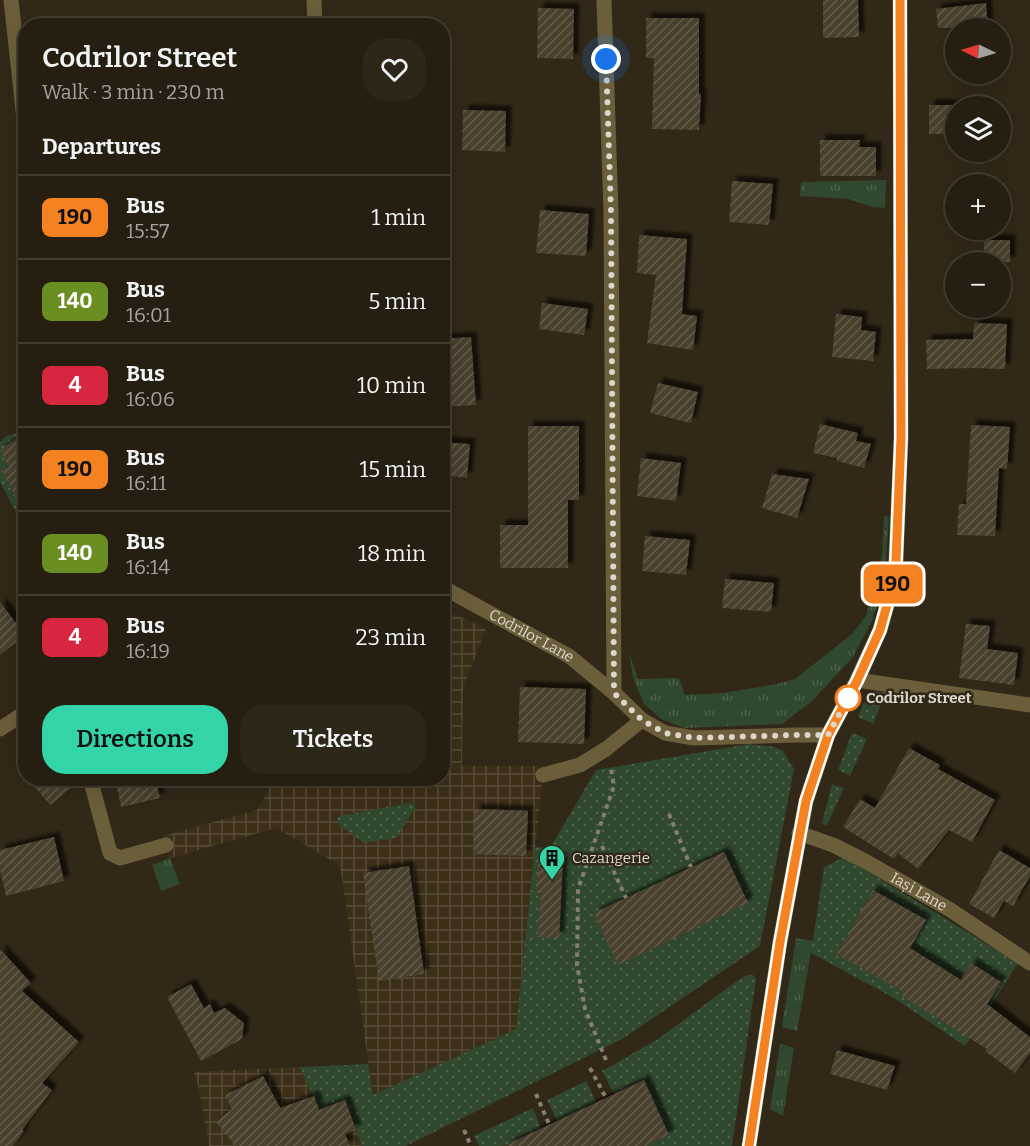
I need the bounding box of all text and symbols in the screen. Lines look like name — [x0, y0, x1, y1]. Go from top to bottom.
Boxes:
north arrow — [945, 18, 1011, 84]
map controls — [945, 18, 1011, 318]
button: heart — [363, 38, 426, 101]
text: Codrilor Street — [42, 41, 237, 74]
your location — [591, 44, 621, 74]
text: Walk · 3 min · 230 m — [42, 80, 225, 104]
button: layers — [945, 96, 1011, 162]
text: Departures — [42, 133, 161, 160]
button: + — [945, 174, 1011, 240]
text: Bus — [126, 192, 165, 219]
text: 190 — [58, 204, 92, 230]
text: 1 min — [371, 204, 426, 231]
text: 15:57 — [126, 219, 169, 243]
button: − — [945, 252, 1011, 318]
text: Bus — [126, 276, 165, 303]
text: 140 — [57, 288, 93, 314]
text: 5 min — [368, 288, 426, 315]
text: 16:01 — [126, 303, 171, 327]
text: Bus — [126, 360, 165, 387]
text: 4 — [69, 372, 81, 398]
text: 10 min — [357, 372, 426, 399]
text: 16:06 — [126, 387, 175, 411]
text: Bus — [126, 444, 165, 471]
text: 190 — [58, 456, 92, 482]
text: 15 min — [359, 456, 426, 483]
text: 16:11 — [126, 471, 166, 495]
text: Bus — [126, 528, 165, 555]
text: 140 — [57, 540, 93, 566]
text: 18 min — [358, 540, 426, 567]
text: 16:14 — [126, 555, 170, 579]
line badge: 190 — [858, 564, 928, 604]
text: 190 — [876, 571, 910, 597]
street label: Codrilor Lane — [486, 605, 578, 666]
text: Bus — [126, 612, 165, 639]
text: 4 — [69, 624, 81, 650]
text: 23 min — [356, 624, 426, 651]
text: 16:19 — [126, 639, 170, 663]
marker: Codrilor Street — [835, 685, 861, 711]
place label: Codrilor Street — [866, 689, 972, 707]
button: Directions — [42, 705, 228, 774]
button: Tickets — [240, 705, 426, 774]
building icon: Cazangerie — [537, 843, 567, 881]
place label: Cazangerie — [572, 849, 650, 867]
street label: Iași Lane — [888, 869, 950, 915]

